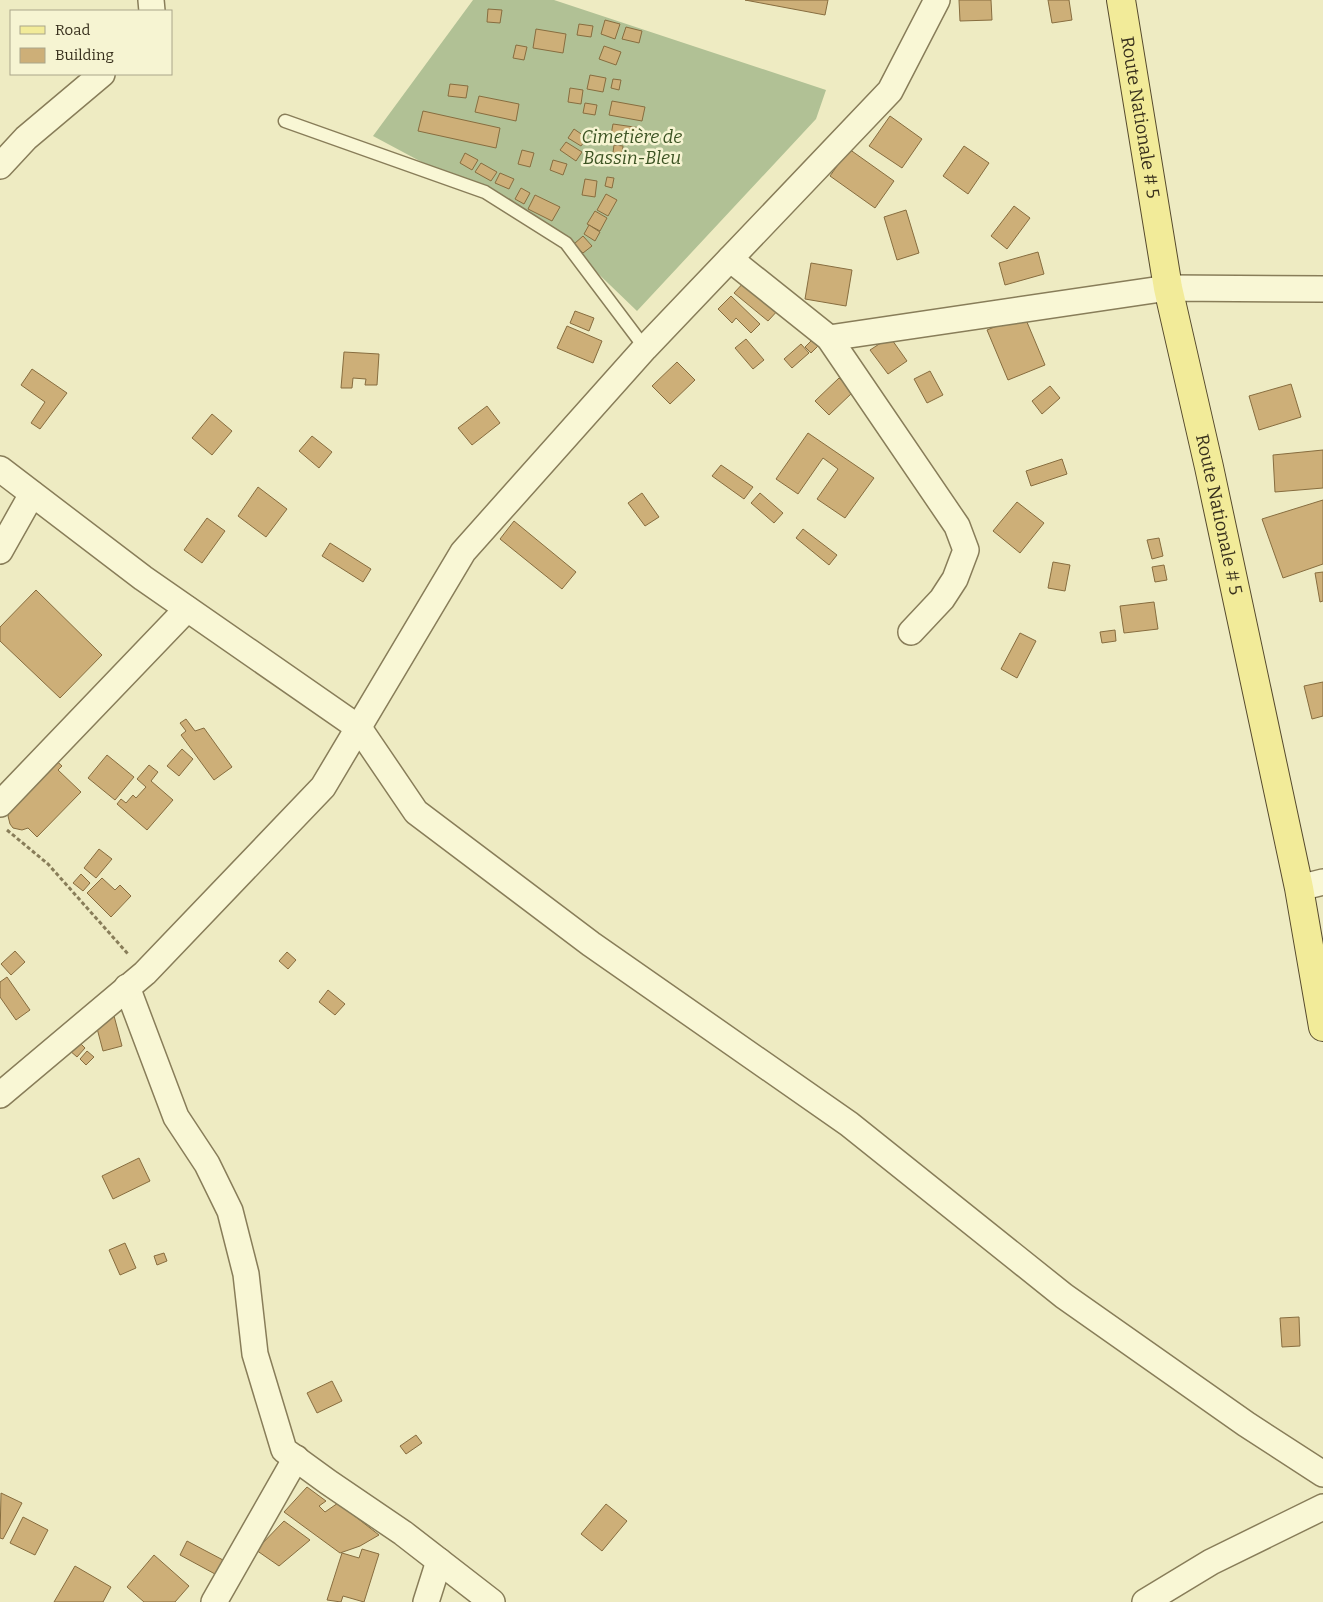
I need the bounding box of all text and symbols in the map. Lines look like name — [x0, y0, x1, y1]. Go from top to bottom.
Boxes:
legend — [10, 10, 172, 75]
text: Road — [55, 21, 90, 39]
street label: Route Nationale # 5 — [1116, 35, 1164, 200]
text: Building — [55, 46, 114, 64]
park label: Cimetière de Bassin-Bleu — [582, 126, 682, 169]
street label: Route Nationale # 5 — [1191, 432, 1247, 597]

